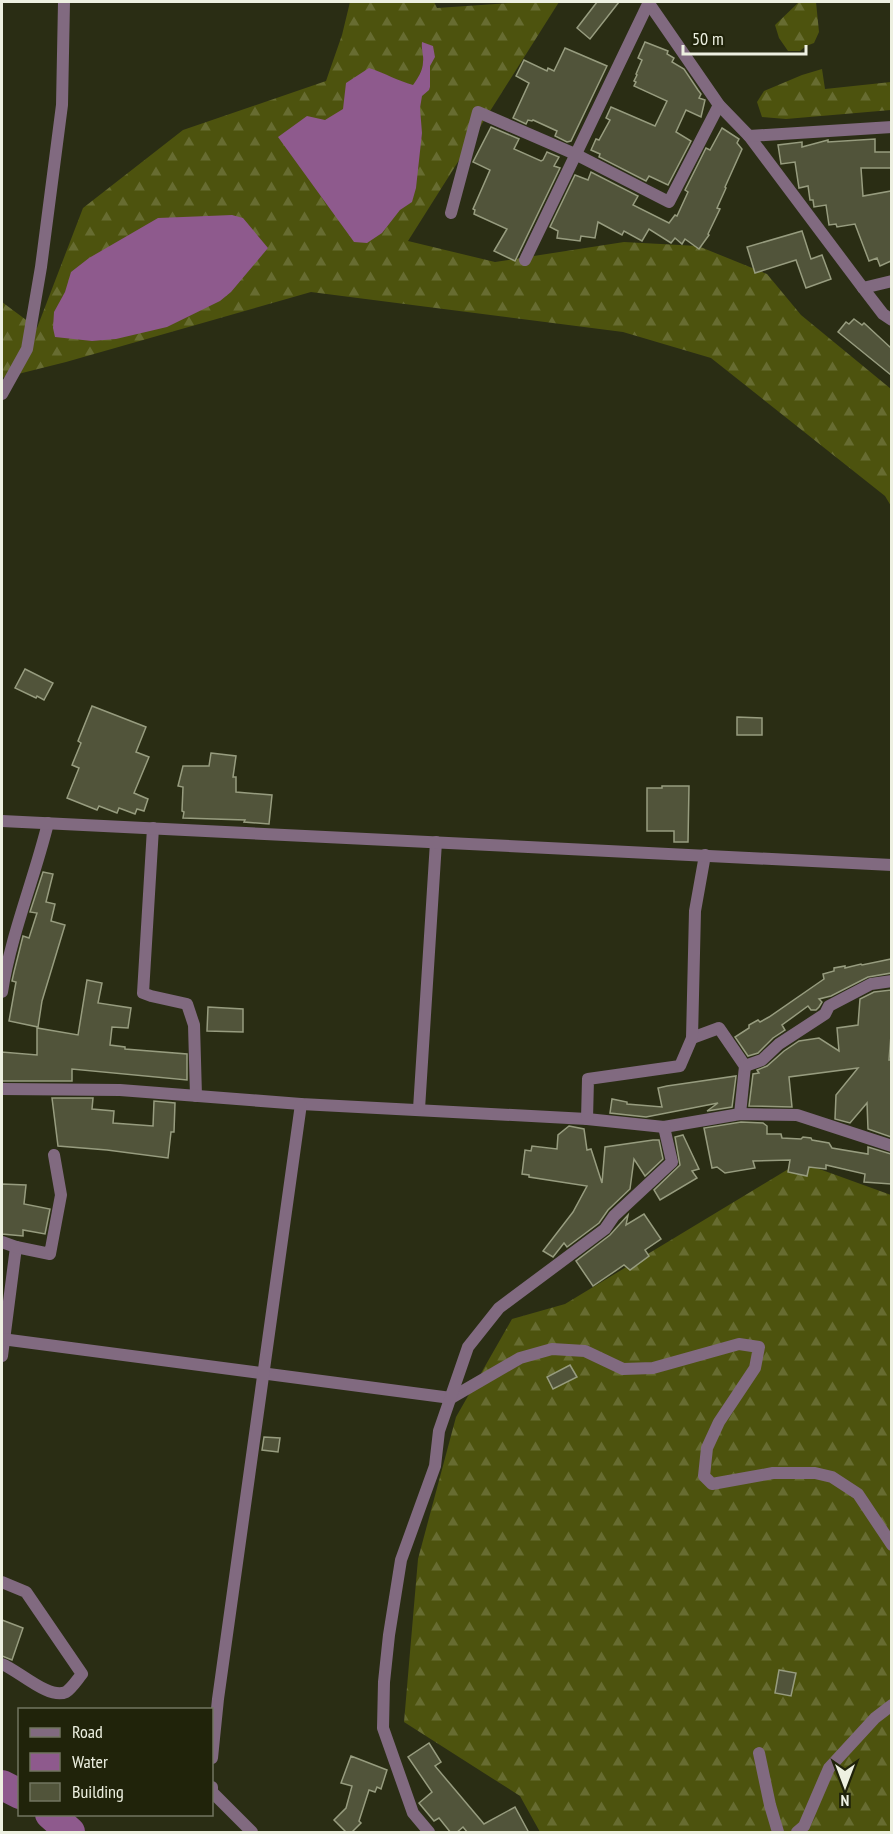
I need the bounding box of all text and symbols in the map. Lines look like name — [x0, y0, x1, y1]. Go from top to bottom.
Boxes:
scale bar — [683, 18, 806, 56]
text: 50 m — [692, 27, 724, 50]
legend — [18, 1708, 213, 1816]
text: Road — [72, 1720, 103, 1743]
text: Water — [72, 1750, 108, 1773]
north arrow — [815, 1756, 875, 1816]
text: Building — [72, 1780, 124, 1803]
text: N — [841, 1791, 849, 1811]

